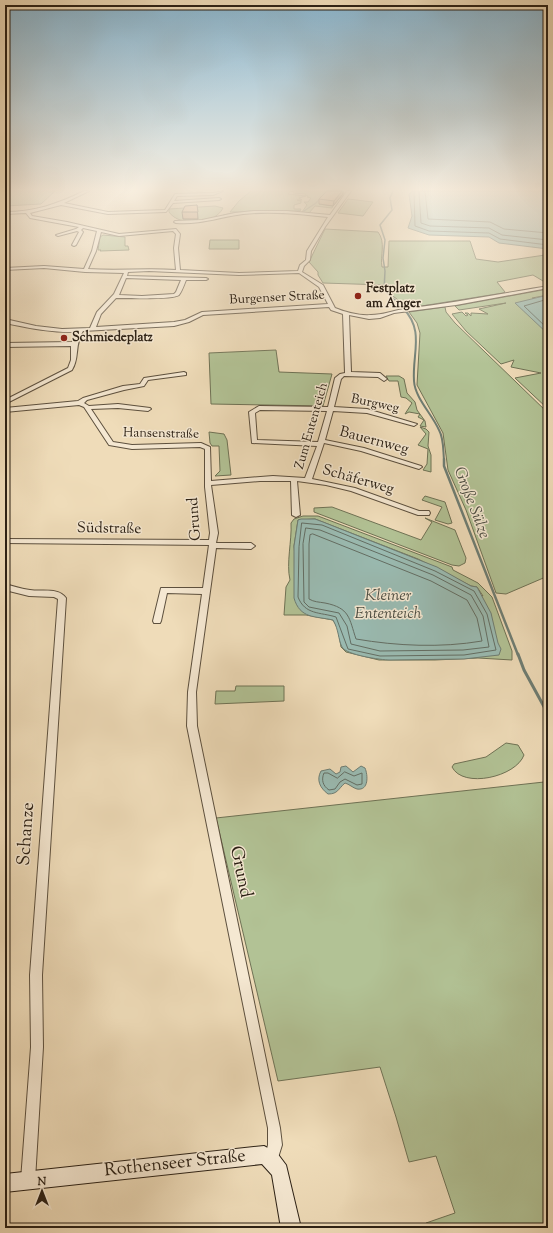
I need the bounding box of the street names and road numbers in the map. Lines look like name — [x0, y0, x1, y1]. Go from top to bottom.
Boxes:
street label: Burgenser Straße — [229, 287, 325, 309]
street label: Zum Ententeich — [291, 380, 333, 471]
street label: Burgweg — [349, 390, 401, 418]
street label: Bauernweg — [337, 422, 411, 460]
street label: Hansenstraße — [123, 424, 199, 444]
street label: Schäferweg — [320, 460, 396, 500]
street label: Grund — [183, 496, 207, 542]
street label: Südstraße — [77, 518, 141, 540]
street label: Schanze — [12, 801, 42, 867]
street label: Grund — [222, 844, 258, 900]
street label: Rothenseer Straße — [103, 1144, 247, 1184]

